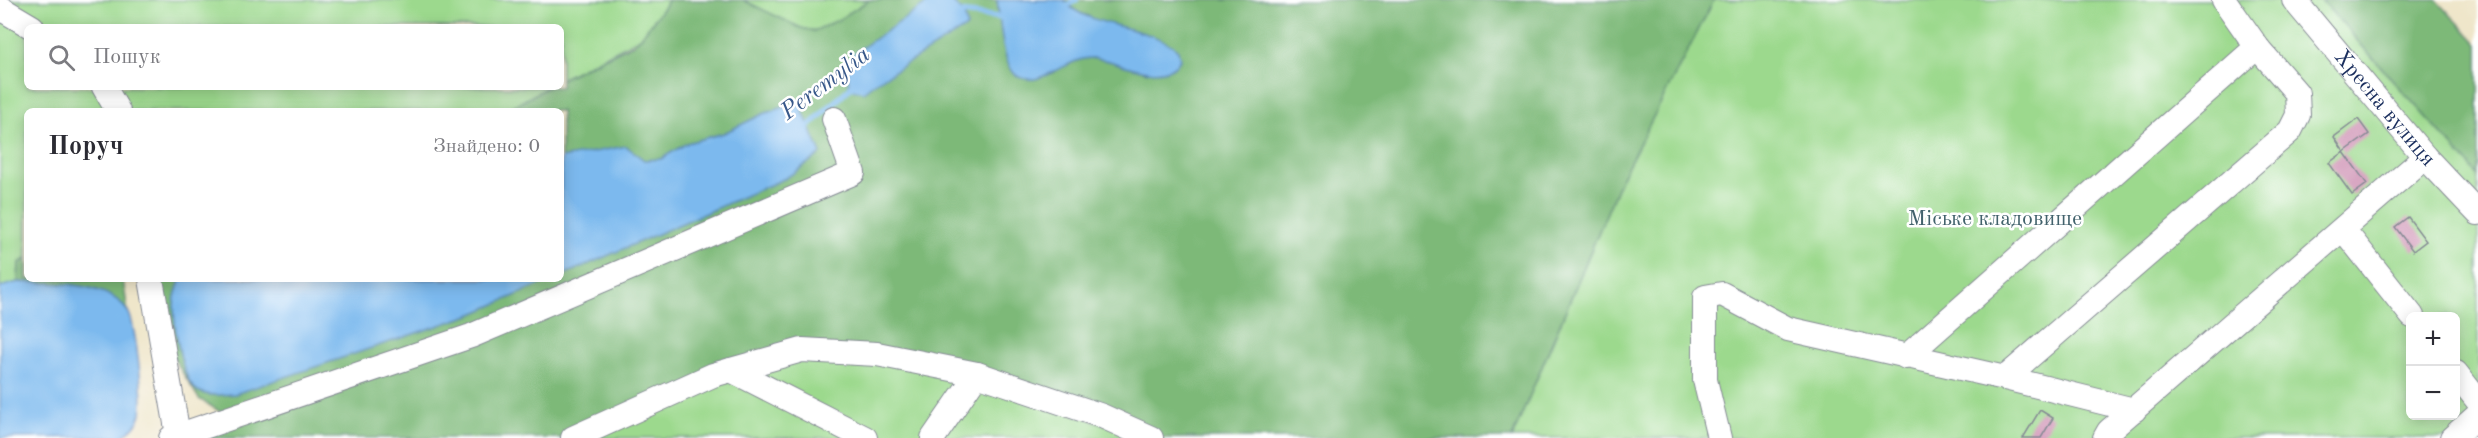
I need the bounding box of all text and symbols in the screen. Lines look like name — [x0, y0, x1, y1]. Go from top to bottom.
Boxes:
search box — [24, 24, 564, 90]
icon: search — [45, 41, 78, 74]
water label: Peremylia — [776, 43, 875, 126]
text: Пошук — [93, 46, 161, 68]
street label: Хресна вулиця — [2330, 46, 2439, 171]
text: Поруч — [48, 134, 124, 160]
text: Знайдено: 0 — [433, 137, 540, 157]
park label: Міське кладовище — [1908, 208, 2082, 230]
map controls — [2406, 312, 2460, 420]
button: + — [2406, 312, 2460, 366]
button: − — [2406, 366, 2460, 420]

